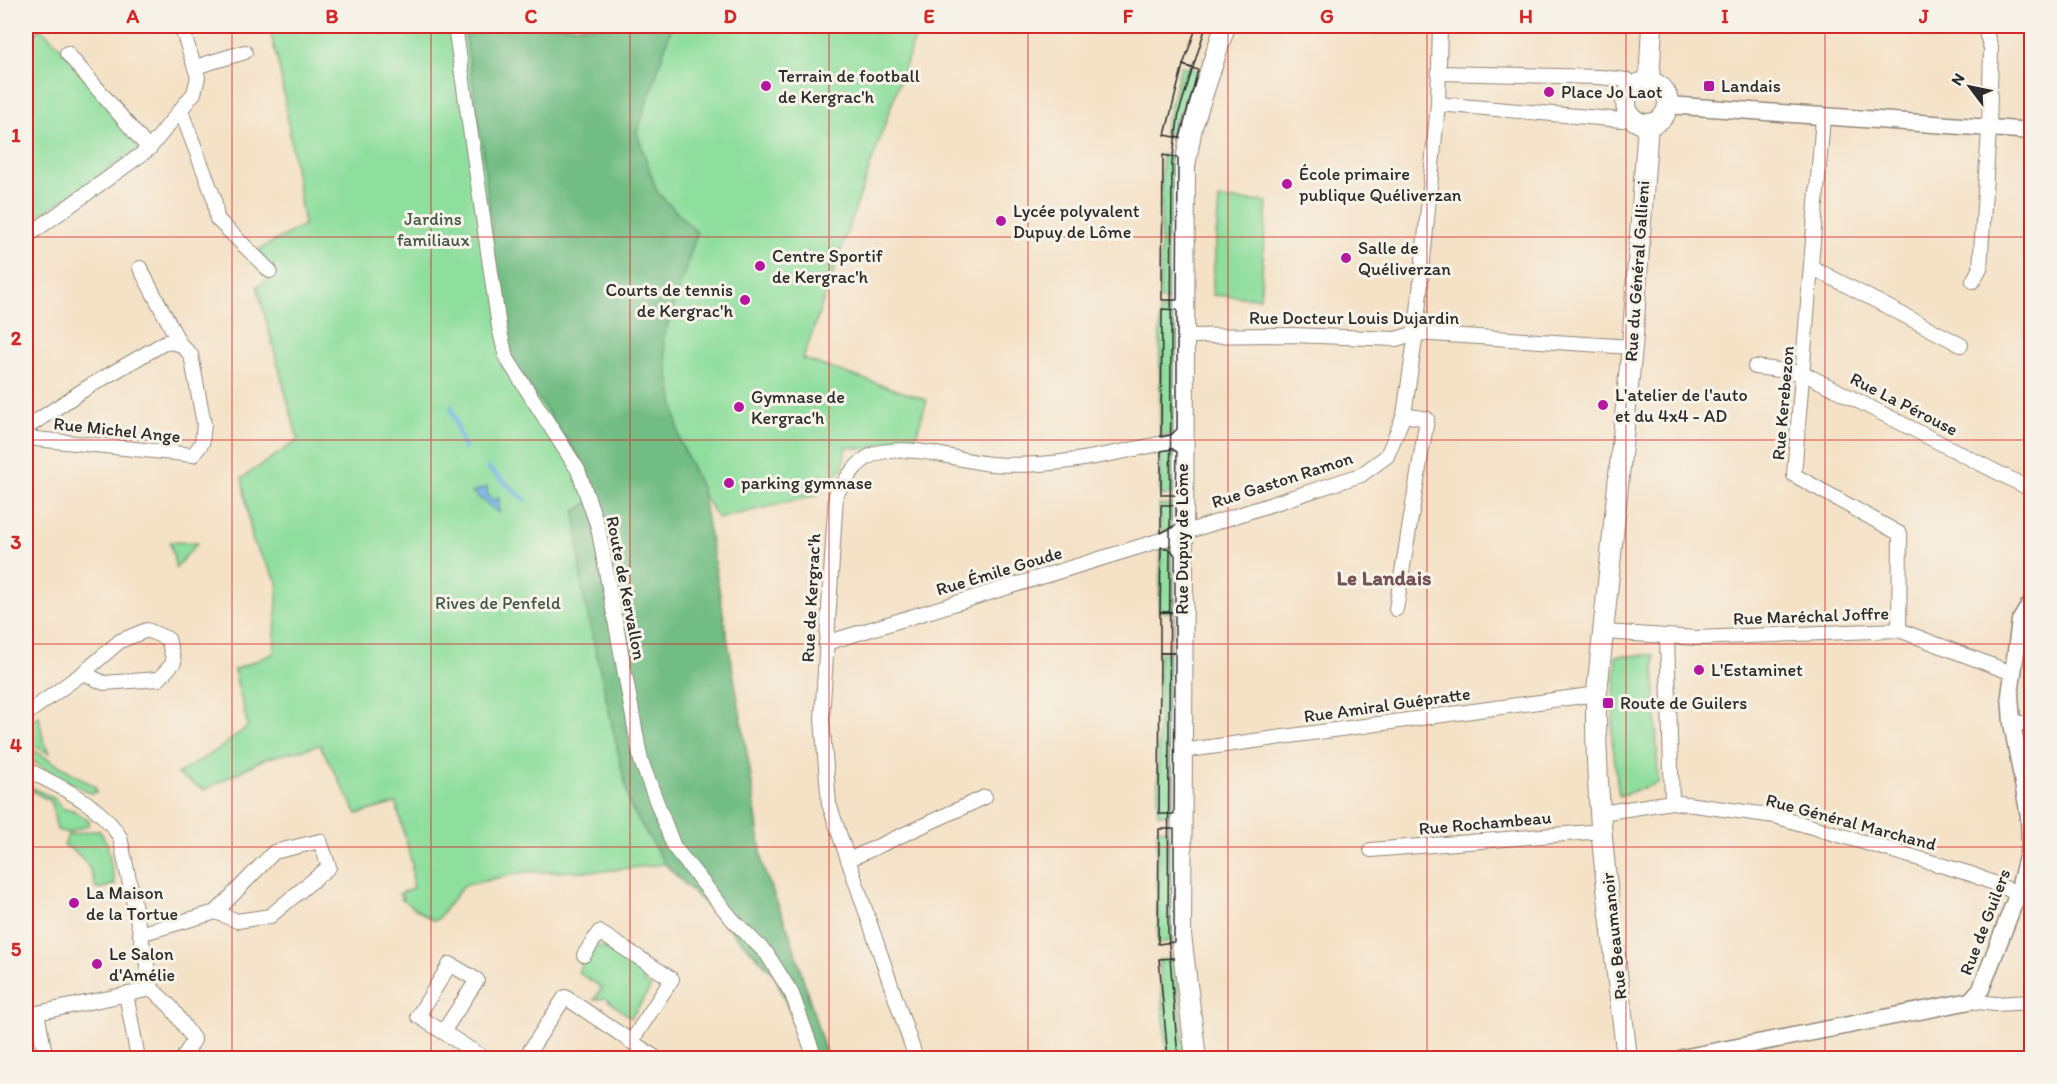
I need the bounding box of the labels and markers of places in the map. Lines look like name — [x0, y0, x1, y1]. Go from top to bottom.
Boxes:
place label: Terrain de football de Kergrac'h — [778, 65, 920, 108]
place label: Landais — [1721, 75, 1781, 97]
marker: Terrain de football de Kergrac'h — [759, 79, 773, 93]
marker: Landais — [1702, 79, 1716, 93]
place label: Place Jo Laot — [1561, 81, 1663, 103]
marker: Place Jo Laot — [1542, 85, 1556, 99]
place label: École primaire publique Quéliverzan — [1299, 163, 1462, 206]
marker: École primaire publique Quéliverzan — [1280, 177, 1294, 191]
place label: Lycée polyvalent Dupuy de Lôme — [1013, 200, 1140, 243]
marker: Lycée polyvalent Dupuy de Lôme — [994, 214, 1008, 228]
place label: Salle de Quéliverzan — [1358, 237, 1451, 280]
place label: Centre Sportif de Kergrac'h — [772, 245, 883, 288]
marker: Salle de Quéliverzan — [1339, 251, 1353, 265]
marker: Centre Sportif de Kergrac'h — [753, 259, 767, 273]
place label: Courts de tennis de Kergrac'h — [605, 279, 733, 322]
marker: Courts de tennis de Kergrac'h — [738, 293, 752, 307]
place label: L'atelier de l'auto et du 4x4 - AD — [1615, 384, 1748, 427]
place label: Gymnase de Kergrac'h — [751, 386, 845, 429]
marker: L'atelier de l'auto et du 4x4 - AD — [1596, 398, 1610, 412]
marker: Gymnase de Kergrac'h — [732, 400, 746, 414]
place label: parking gymnase — [741, 472, 872, 494]
marker: parking gymnase — [722, 476, 736, 490]
place label: L'Estaminet — [1711, 659, 1803, 681]
marker: L'Estaminet — [1692, 663, 1706, 677]
place label: Route de Guilers — [1620, 692, 1747, 714]
marker: Route de Guilers — [1601, 696, 1615, 710]
place label: La Maison de la Tortue — [86, 882, 178, 925]
marker: La Maison de la Tortue — [67, 896, 81, 910]
place label: Le Salon d'Amélie — [109, 943, 175, 986]
marker: Le Salon d'Amélie — [90, 957, 104, 971]

